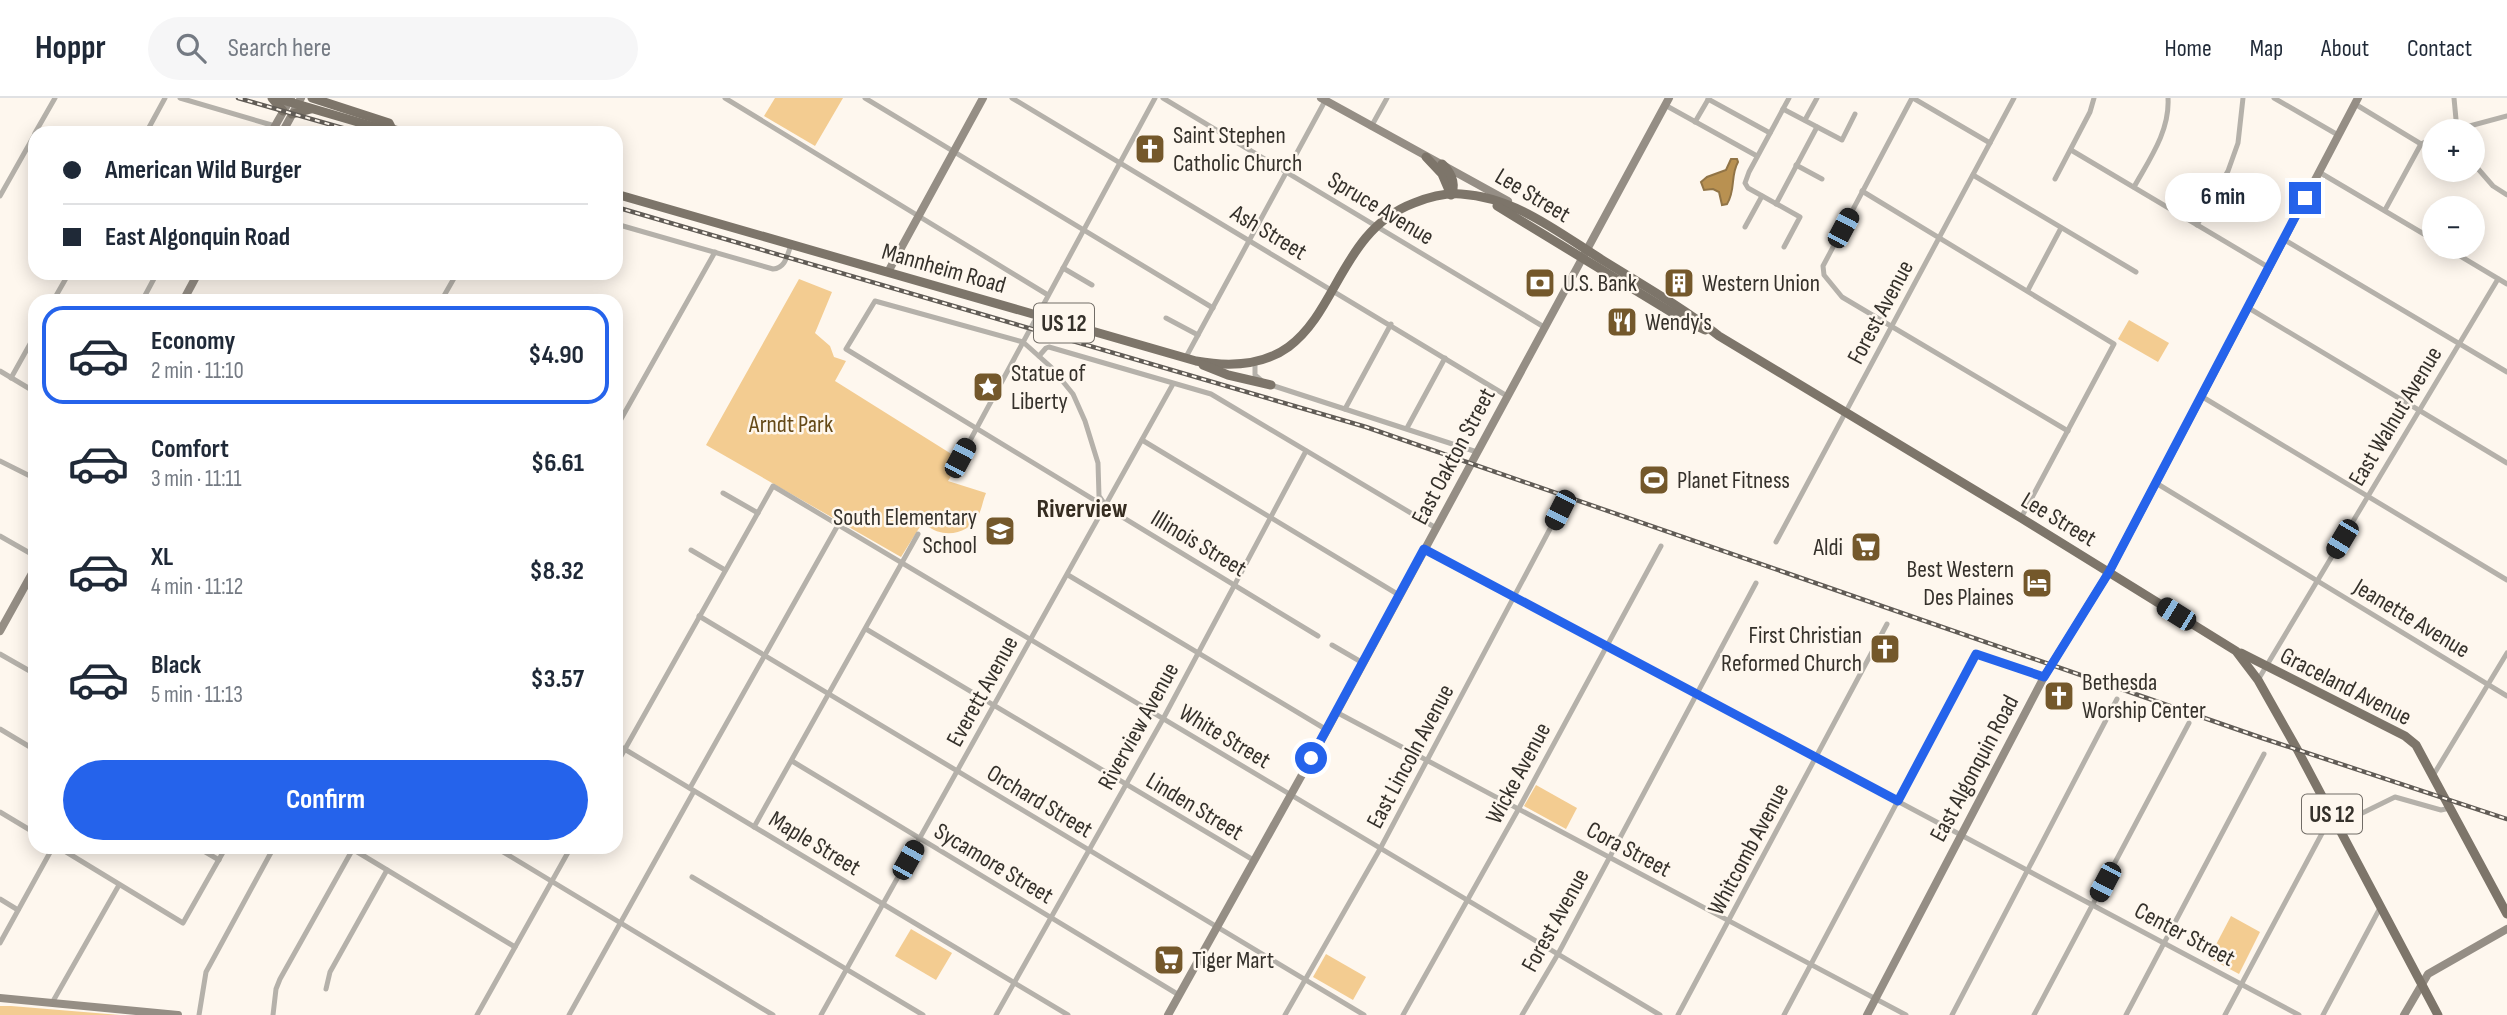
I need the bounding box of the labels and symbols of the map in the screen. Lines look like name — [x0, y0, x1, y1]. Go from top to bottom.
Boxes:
place label: Saint Stephen Catholic Church — [1173, 121, 1302, 178]
church icon: Saint Stephen Catholic Church — [1133, 132, 1167, 166]
street label: Lee Street — [1490, 162, 1576, 229]
street label: Spruce Avenue — [1322, 165, 1439, 251]
callout: 6 min — [2165, 174, 2280, 222]
route end — [2289, 182, 2321, 214]
street label: Ash Street — [1225, 198, 1312, 266]
car — [1824, 205, 1863, 251]
street label: Mannheim Road — [879, 237, 1009, 300]
street label: Forest Avenue — [1841, 255, 1920, 369]
bank icon: U.S. Bank — [1523, 266, 1557, 300]
building icon: Western Union — [1662, 266, 1696, 300]
place label: U.S. Bank — [1563, 269, 1637, 298]
place label: Western Union — [1702, 269, 1820, 298]
road number: US 12 — [1034, 304, 1094, 342]
restaurant icon: Wendy's — [1605, 305, 1639, 339]
place label: Wendy's — [1645, 308, 1712, 337]
street label: East Walnut Avenue — [2342, 341, 2448, 491]
place label: Statue of Liberty — [1011, 359, 1086, 416]
place icon: Statue of Liberty — [971, 370, 1005, 404]
street label: East Oakton Street — [1405, 383, 1502, 529]
park label: Arndt Park — [748, 410, 833, 439]
car — [941, 435, 980, 481]
sports icon: Planet Fitness — [1637, 463, 1671, 497]
place label: Planet Fitness — [1677, 466, 1790, 495]
street label: Lee Street — [2016, 486, 2102, 553]
car — [1542, 487, 1579, 533]
district label: Riverview — [1037, 494, 1128, 525]
place label: South Elementary School — [833, 503, 977, 560]
street label: Illinois Street — [1146, 504, 1252, 583]
school or university icon: South Elementary School — [983, 514, 1017, 548]
car — [2323, 516, 2362, 562]
supermarket icon: Aldi — [1849, 530, 1883, 564]
place label: Aldi — [1812, 533, 1843, 562]
place label: Best Western Des Plaines — [1907, 555, 2014, 612]
hotel icon: Best Western Des Plaines — [2020, 566, 2054, 600]
street label: Jeanette Avenue — [2348, 572, 2475, 664]
car — [2153, 594, 2200, 634]
place label: First Christian Reformed Church — [1721, 621, 1862, 678]
street label: Everett Avenue — [940, 631, 1025, 752]
church icon: First Christian Reformed Church — [1868, 632, 1902, 666]
street label: Graceland Avenue — [2275, 641, 2416, 732]
street label: Riverview Avenue — [1092, 658, 1185, 795]
place label: Bethesda Worship Center — [2082, 668, 2206, 725]
street label: East Lincoln Avenue — [1360, 679, 1461, 833]
church icon: Bethesda Worship Center — [2042, 679, 2076, 713]
street label: East Algonquin Road — [1924, 690, 2025, 846]
street label: White Street — [1174, 698, 1276, 775]
street label: Wicke Avenue — [1480, 718, 1557, 829]
route start — [1295, 742, 1327, 774]
street label: Orchard Street — [982, 759, 1098, 844]
street label: Linden Street — [1141, 766, 1248, 847]
street label: Whitcomb Avenue — [1702, 778, 1795, 920]
road number: US 12 — [2302, 794, 2362, 834]
street label: Maple Street — [764, 805, 866, 882]
street label: Cora Street — [1582, 815, 1676, 884]
street label: Sycamore Street — [929, 817, 1059, 910]
car — [889, 837, 928, 883]
car — [2086, 859, 2125, 905]
street label: Forest Avenue — [1515, 864, 1596, 977]
street label: Center Street — [2130, 896, 2240, 973]
supermarket icon: Tiger Mart — [1152, 943, 1186, 977]
place label: Tiger Mart — [1192, 946, 1274, 975]

